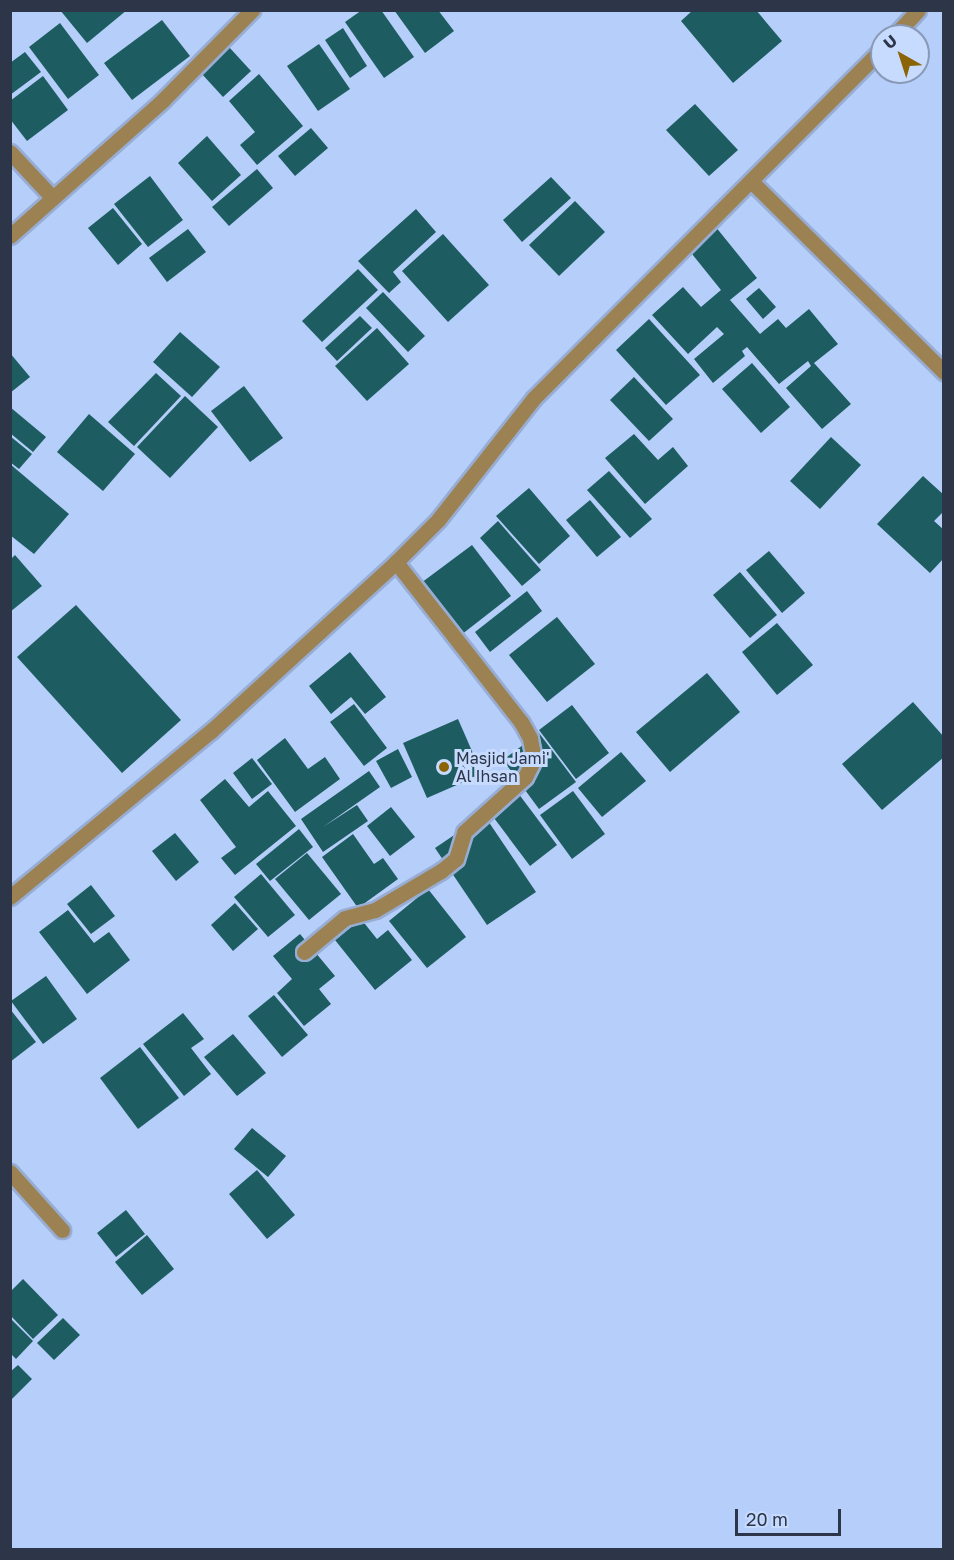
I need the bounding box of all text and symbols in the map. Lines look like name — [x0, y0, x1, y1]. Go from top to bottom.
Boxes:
north arrow — [870, 24, 930, 84]
text: U — [879, 30, 901, 53]
place label: Masjid Jami' Al Ihsan — [456, 748, 550, 786]
marker: Masjid Jami' Al Ihsan — [437, 760, 451, 774]
scale bar — [738, 1497, 844, 1535]
text: 20 m — [746, 1508, 788, 1530]

